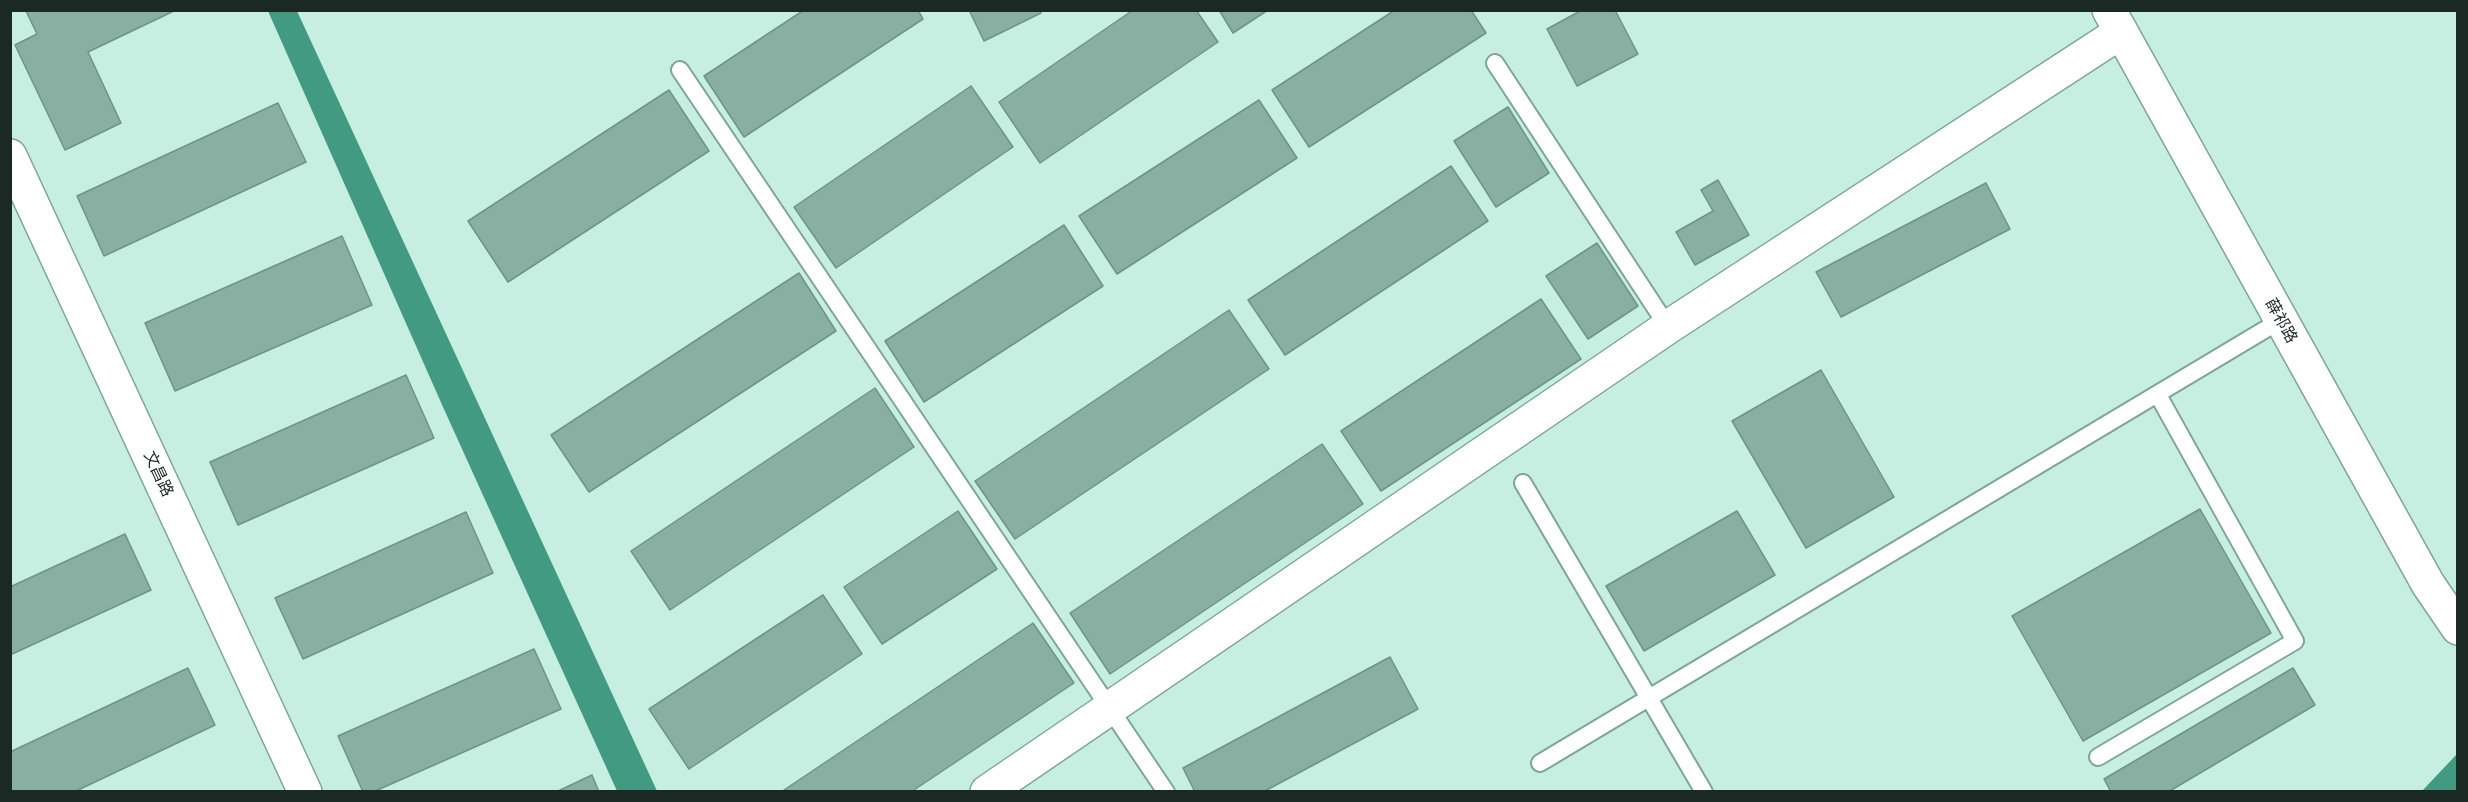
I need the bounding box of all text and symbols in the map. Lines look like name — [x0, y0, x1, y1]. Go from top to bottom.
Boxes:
street label: 薛祁路 — [2261, 295, 2301, 347]
street label: 文昌路 — [139, 448, 177, 500]

